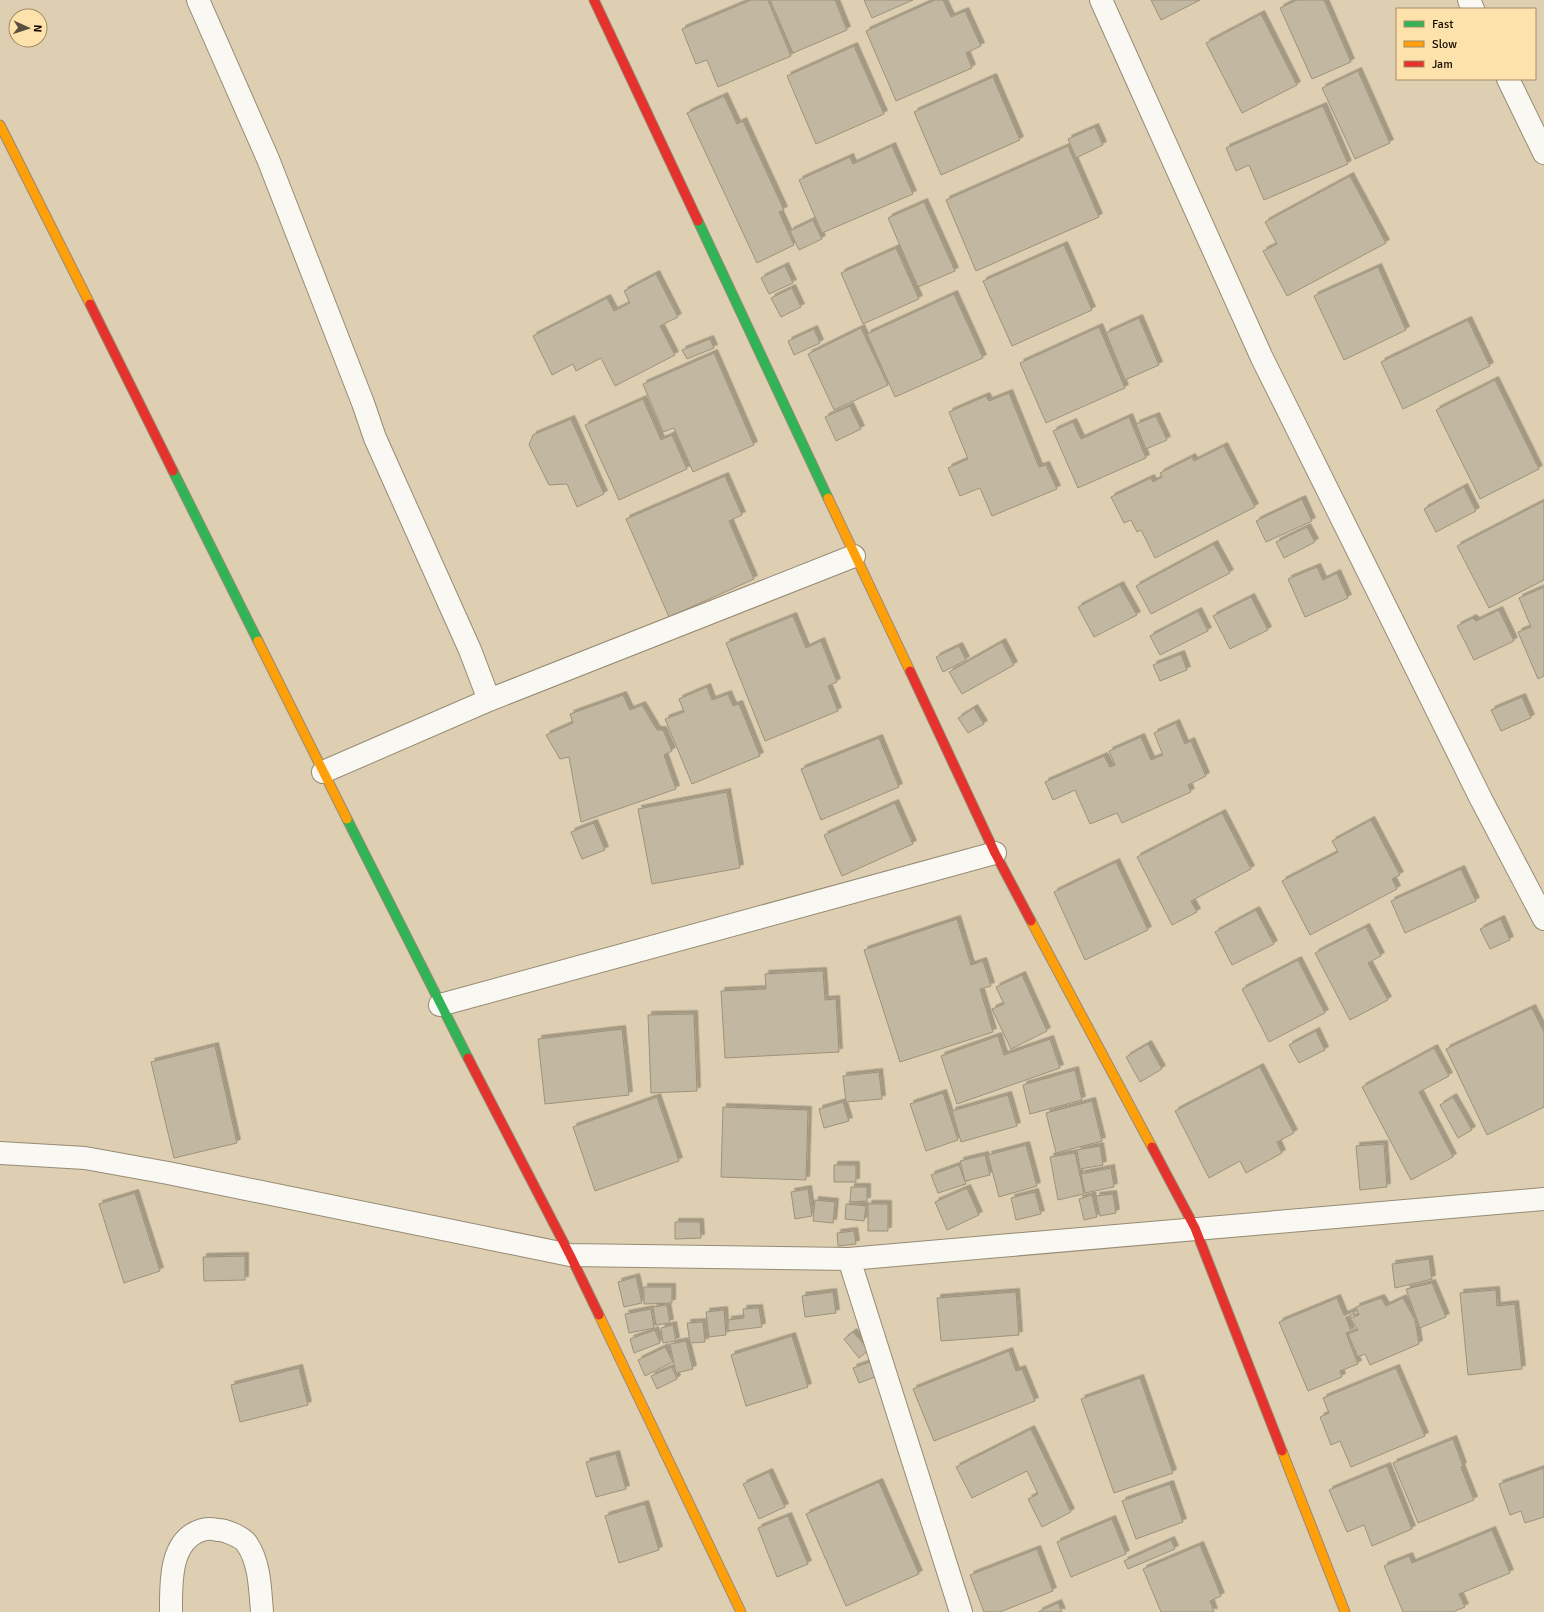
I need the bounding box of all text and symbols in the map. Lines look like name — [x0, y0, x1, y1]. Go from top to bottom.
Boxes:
north arrow — [8, 8, 48, 48]
legend — [1396, 8, 1536, 80]
text: Fast — [1432, 17, 1453, 32]
text: N — [31, 24, 44, 33]
text: Slow — [1432, 37, 1457, 52]
text: Jam — [1432, 57, 1453, 72]

